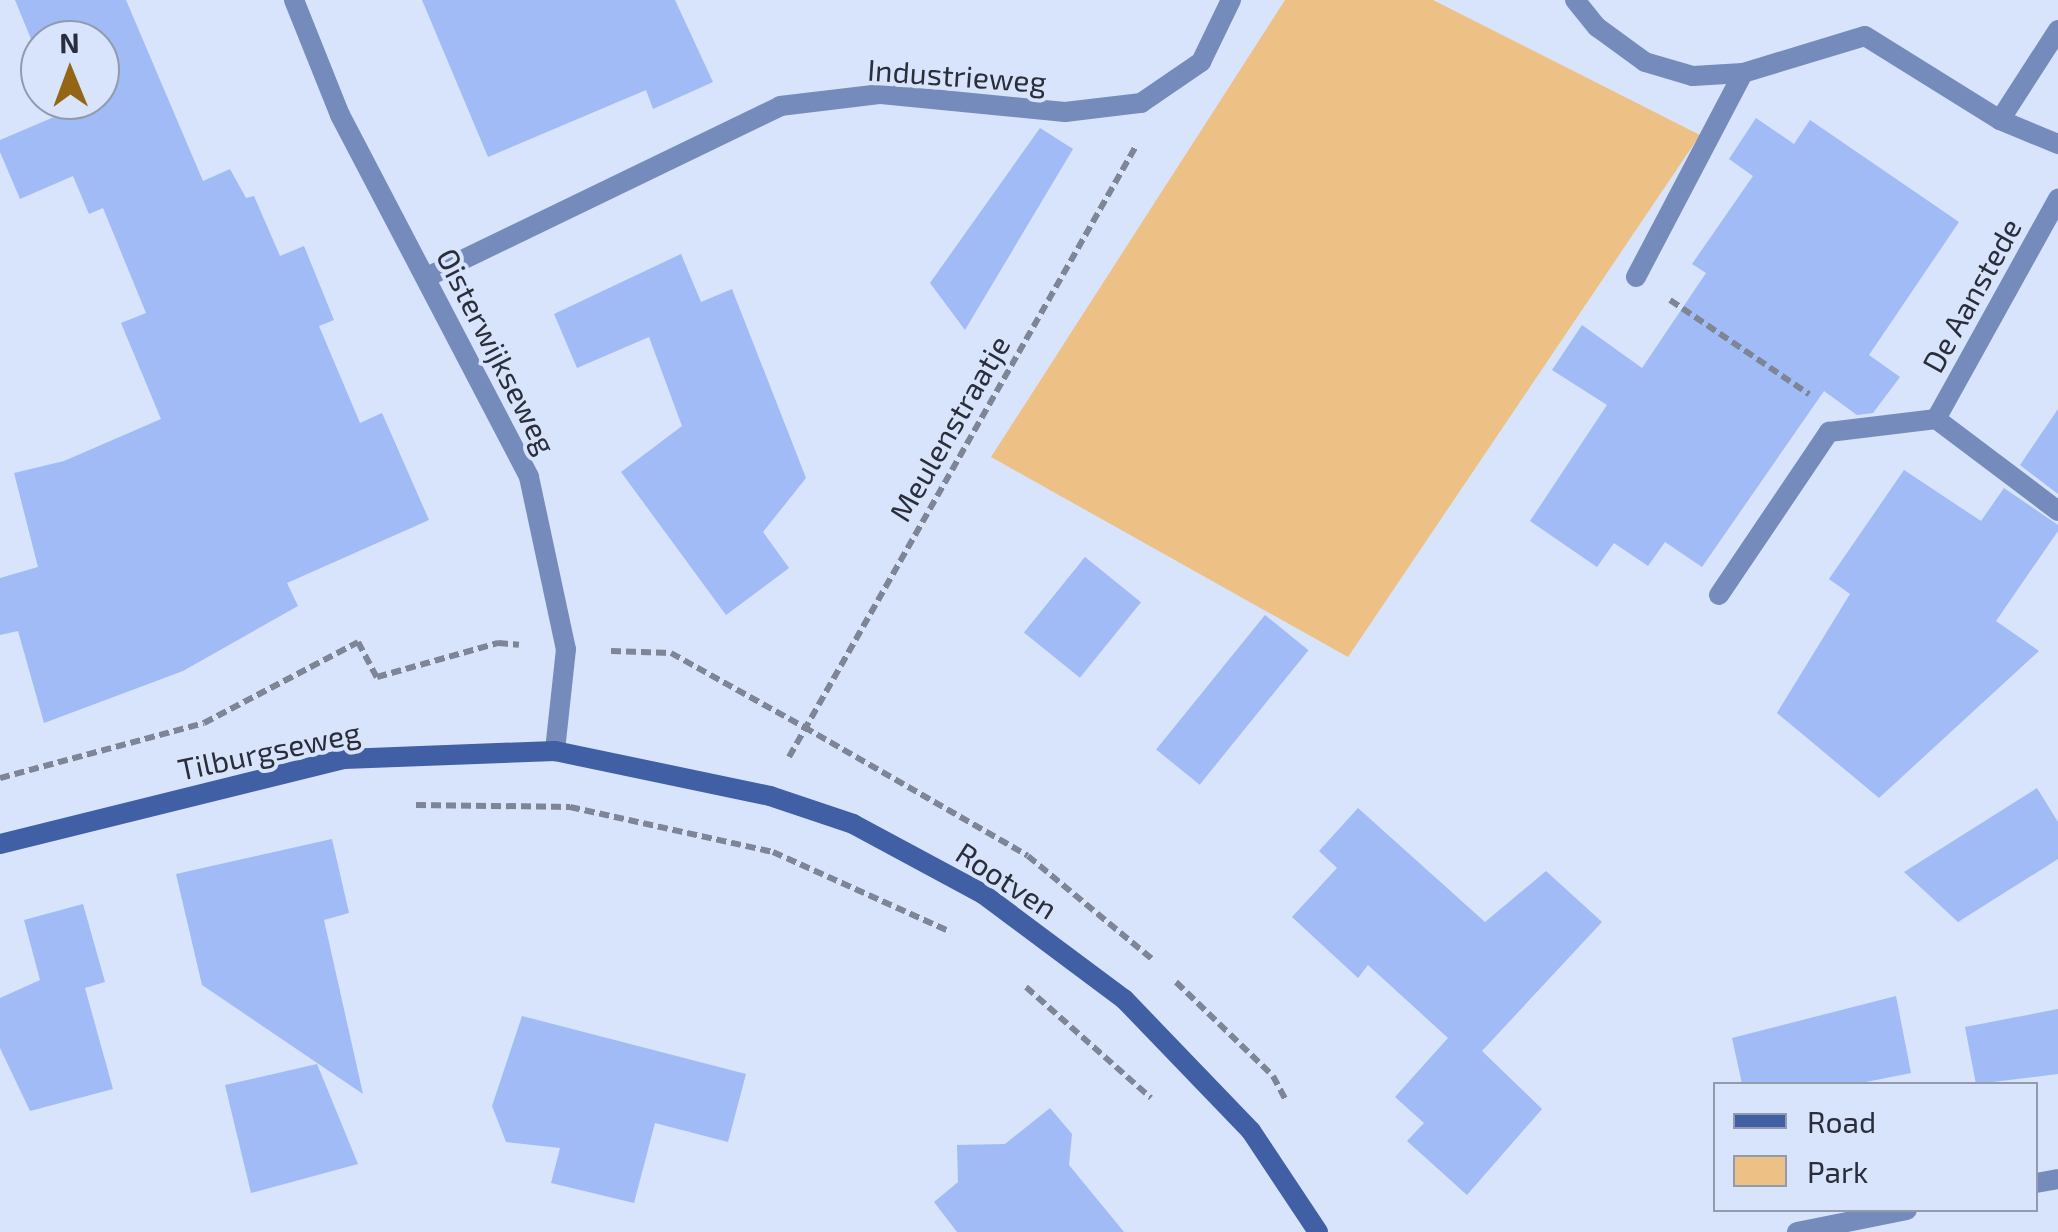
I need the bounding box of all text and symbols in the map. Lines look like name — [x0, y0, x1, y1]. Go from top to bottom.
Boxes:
north arrow — [20, 20, 120, 120]
text: N — [59, 25, 80, 59]
street label: Industrieweg — [866, 51, 1048, 99]
street label: De Aanstede — [1914, 211, 2028, 379]
street label: Oisterwijkseweg — [430, 242, 564, 460]
street label: Meulenstraatje — [881, 329, 1017, 527]
street label: Tilburgseweg — [175, 713, 363, 787]
street label: Rootven — [950, 834, 1064, 926]
legend — [1713, 1082, 2038, 1212]
text: Road — [1807, 1103, 1876, 1139]
text: Park — [1807, 1153, 1868, 1189]

